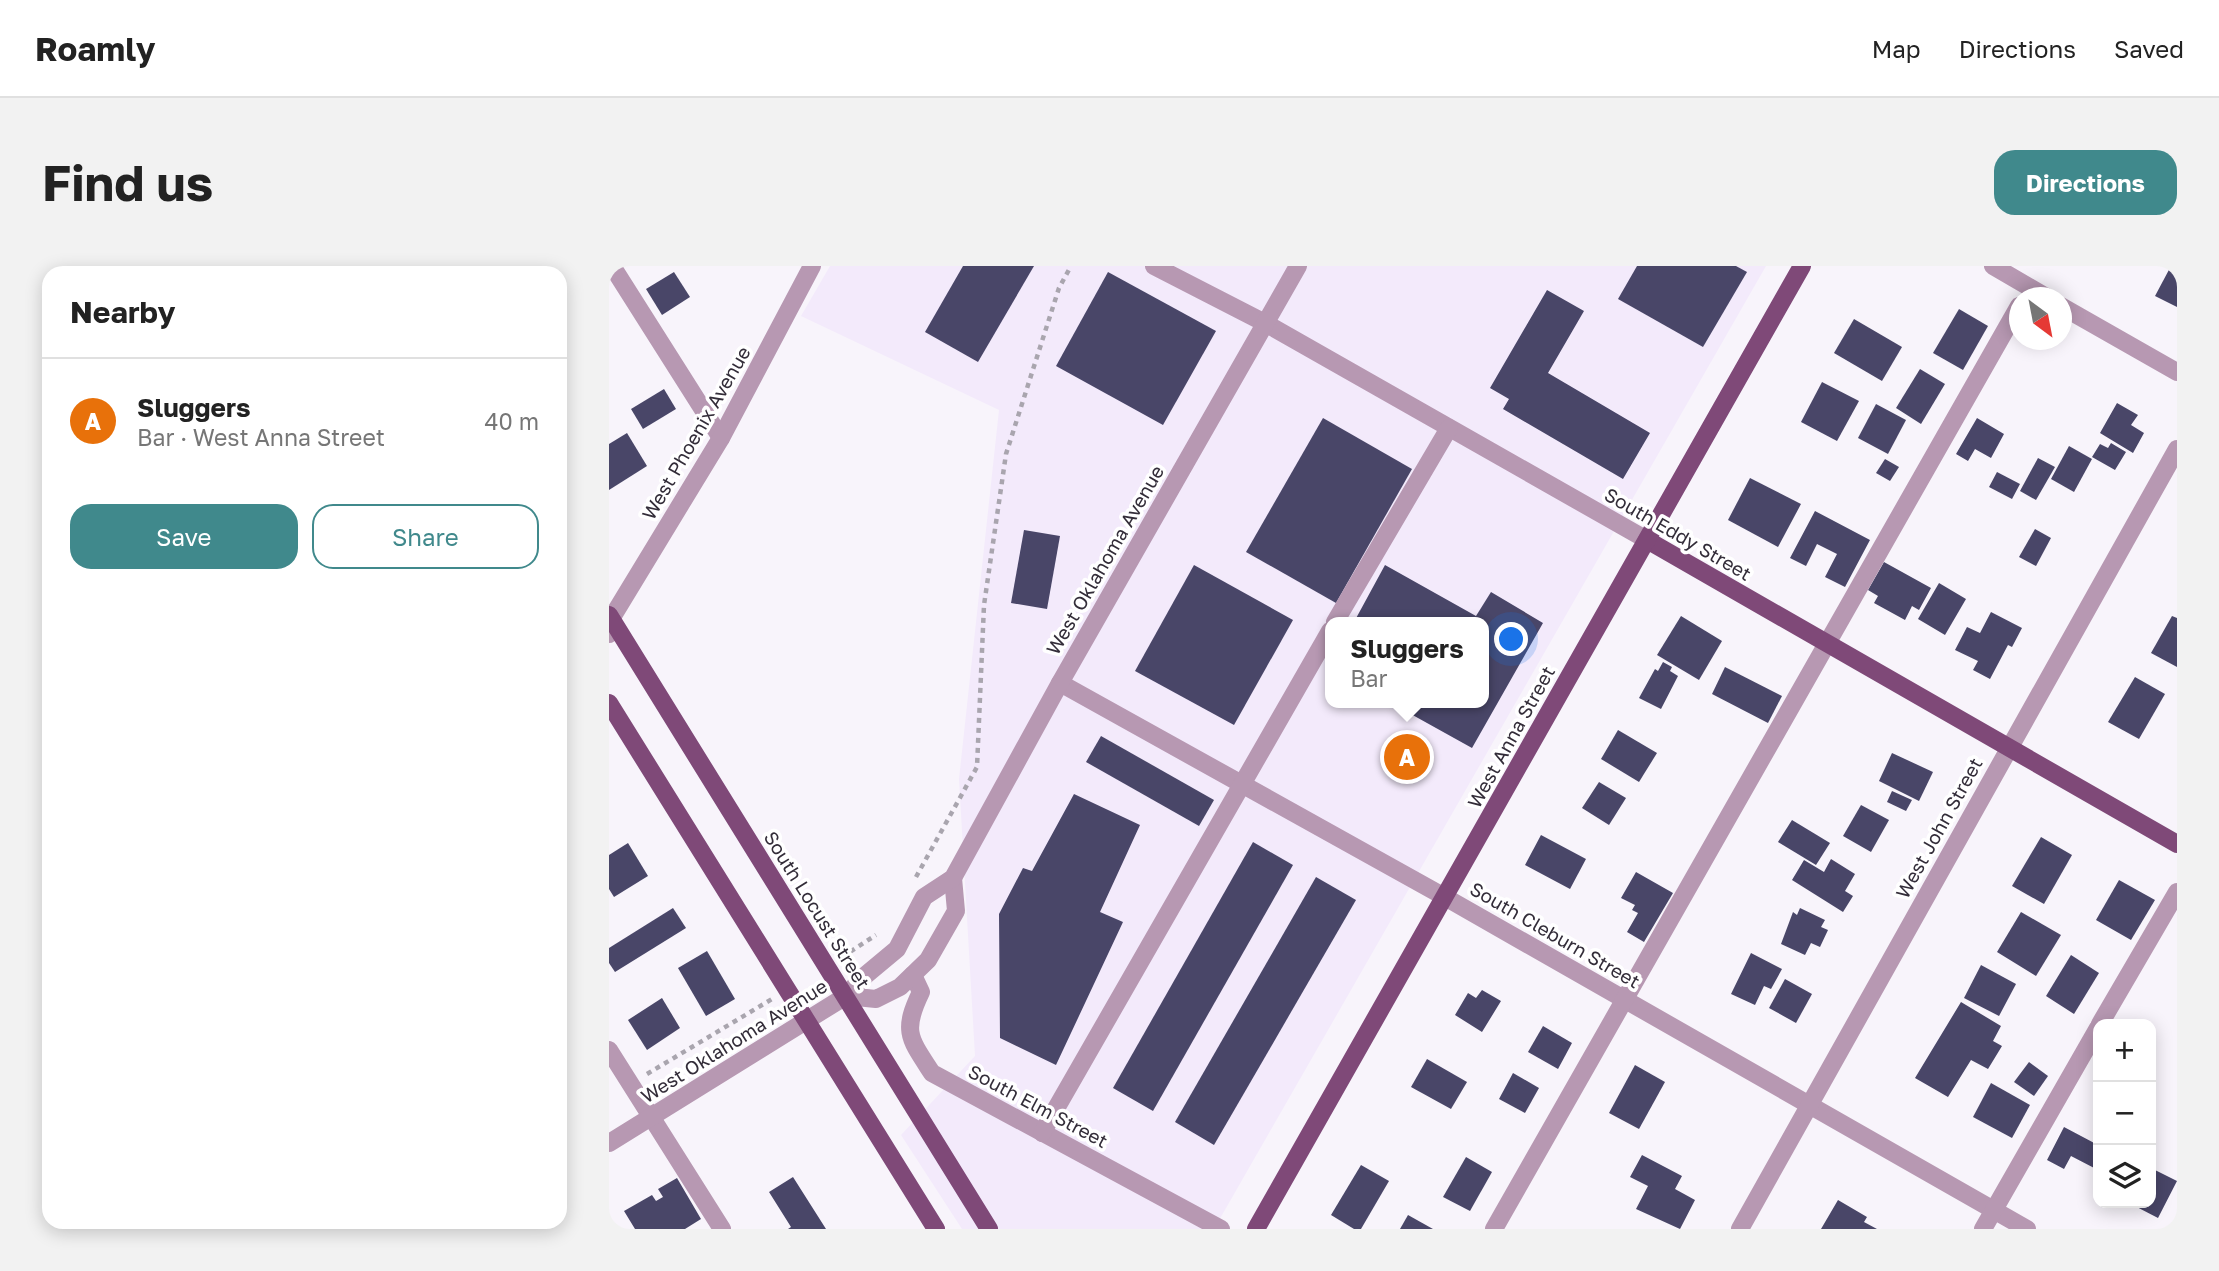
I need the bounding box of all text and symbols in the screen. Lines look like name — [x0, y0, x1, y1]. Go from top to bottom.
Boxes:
text: Roamly — [35, 29, 155, 68]
text: Map — [1872, 34, 1921, 63]
text: Directions — [1959, 34, 2076, 63]
text: Saved — [2114, 34, 2184, 63]
button: Directions — [1994, 150, 2177, 215]
text: Find us — [42, 153, 213, 212]
north arrow — [2009, 287, 2072, 350]
text: Nearby — [70, 294, 175, 330]
street label: West Phoenix Avenue — [636, 342, 755, 524]
text: Sluggers — [137, 392, 251, 423]
text: A — [85, 407, 101, 435]
text: 40 m — [485, 407, 539, 435]
text: Bar · West Anna Street — [137, 423, 385, 451]
street label: West Oklahoma Avenue — [1041, 461, 1168, 659]
street label: South Eddy Street — [1601, 482, 1756, 585]
button: Save — [70, 504, 298, 569]
button: Share — [312, 504, 539, 569]
popup — [1325, 617, 1489, 708]
your location — [1494, 622, 1528, 656]
text: Sluggers — [1350, 633, 1464, 664]
street label: West Anna Street — [1462, 662, 1559, 812]
text: Bar — [1350, 664, 1388, 692]
pin: A — [1384, 731, 1430, 783]
street label: West John Street — [1890, 753, 1987, 902]
street label: South Locust Street — [760, 827, 875, 993]
street label: South Cleburn Street — [1466, 877, 1644, 993]
street label: West Oklahoma Avenue — [636, 974, 831, 1107]
map controls — [2093, 1019, 2156, 1208]
button: + — [2093, 1019, 2156, 1082]
street label: South Elm Street — [965, 1059, 1112, 1152]
button: − — [2093, 1082, 2156, 1145]
button: layers — [2093, 1145, 2156, 1208]

